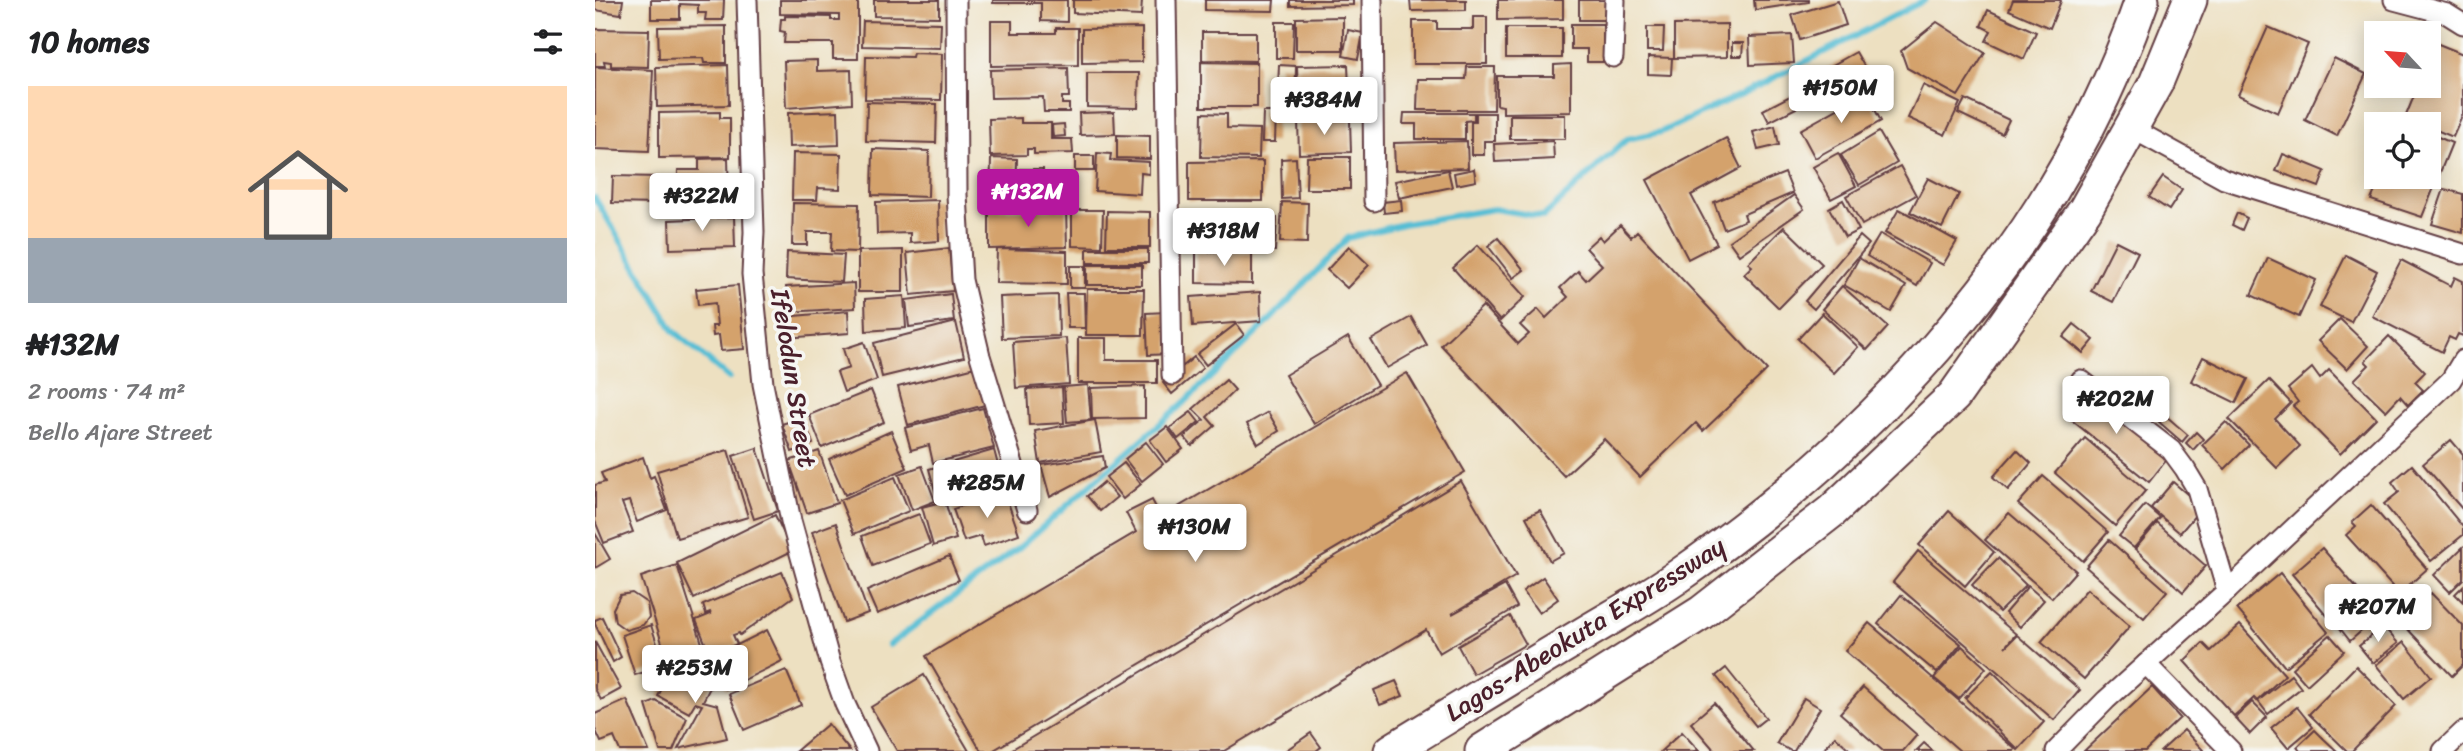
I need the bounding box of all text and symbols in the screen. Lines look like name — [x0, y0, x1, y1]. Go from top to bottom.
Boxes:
text: 10 homes — [28, 15, 149, 69]
north arrow — [2364, 21, 2441, 98]
map controls — [2364, 21, 2441, 189]
icon: filters — [529, 23, 567, 61]
pin: ₦150M — [1792, 66, 1890, 125]
text: ₦150M — [1805, 67, 1877, 108]
pin: ₦384M — [1275, 78, 1373, 137]
text: ₦384M — [1287, 79, 1361, 120]
button: locate — [2364, 112, 2441, 189]
icon: home — [235, 132, 361, 258]
pin: ₦132M — [979, 170, 1077, 229]
text: ₦132M — [993, 171, 1063, 212]
pin: ₦322M — [653, 174, 751, 233]
text: ₦322M — [665, 175, 739, 216]
pin: ₦318M — [1175, 208, 1273, 268]
text: ₦318M — [1189, 210, 1259, 251]
street label: Ifelodun Street — [757, 284, 831, 471]
text: ₦132M — [28, 317, 119, 371]
text: 2 rooms · 74 m² — [28, 371, 185, 412]
pin: ₦202M — [2067, 376, 2165, 436]
text: ₦202M — [2078, 378, 2154, 419]
text: Bello Ajare Street — [28, 412, 213, 453]
pin: ₦285M — [938, 461, 1036, 520]
text: ₦285M — [949, 462, 1025, 503]
pin: ₦130M — [1146, 504, 1244, 564]
text: ₦130M — [1159, 506, 1231, 547]
street label: Lagos-Abeokuta Expressway — [1436, 523, 1735, 734]
pin: ₦207M — [2329, 584, 2427, 644]
text: ₦207M — [2340, 586, 2416, 627]
pin: ₦253M — [646, 646, 744, 705]
text: ₦253M — [658, 647, 732, 688]

